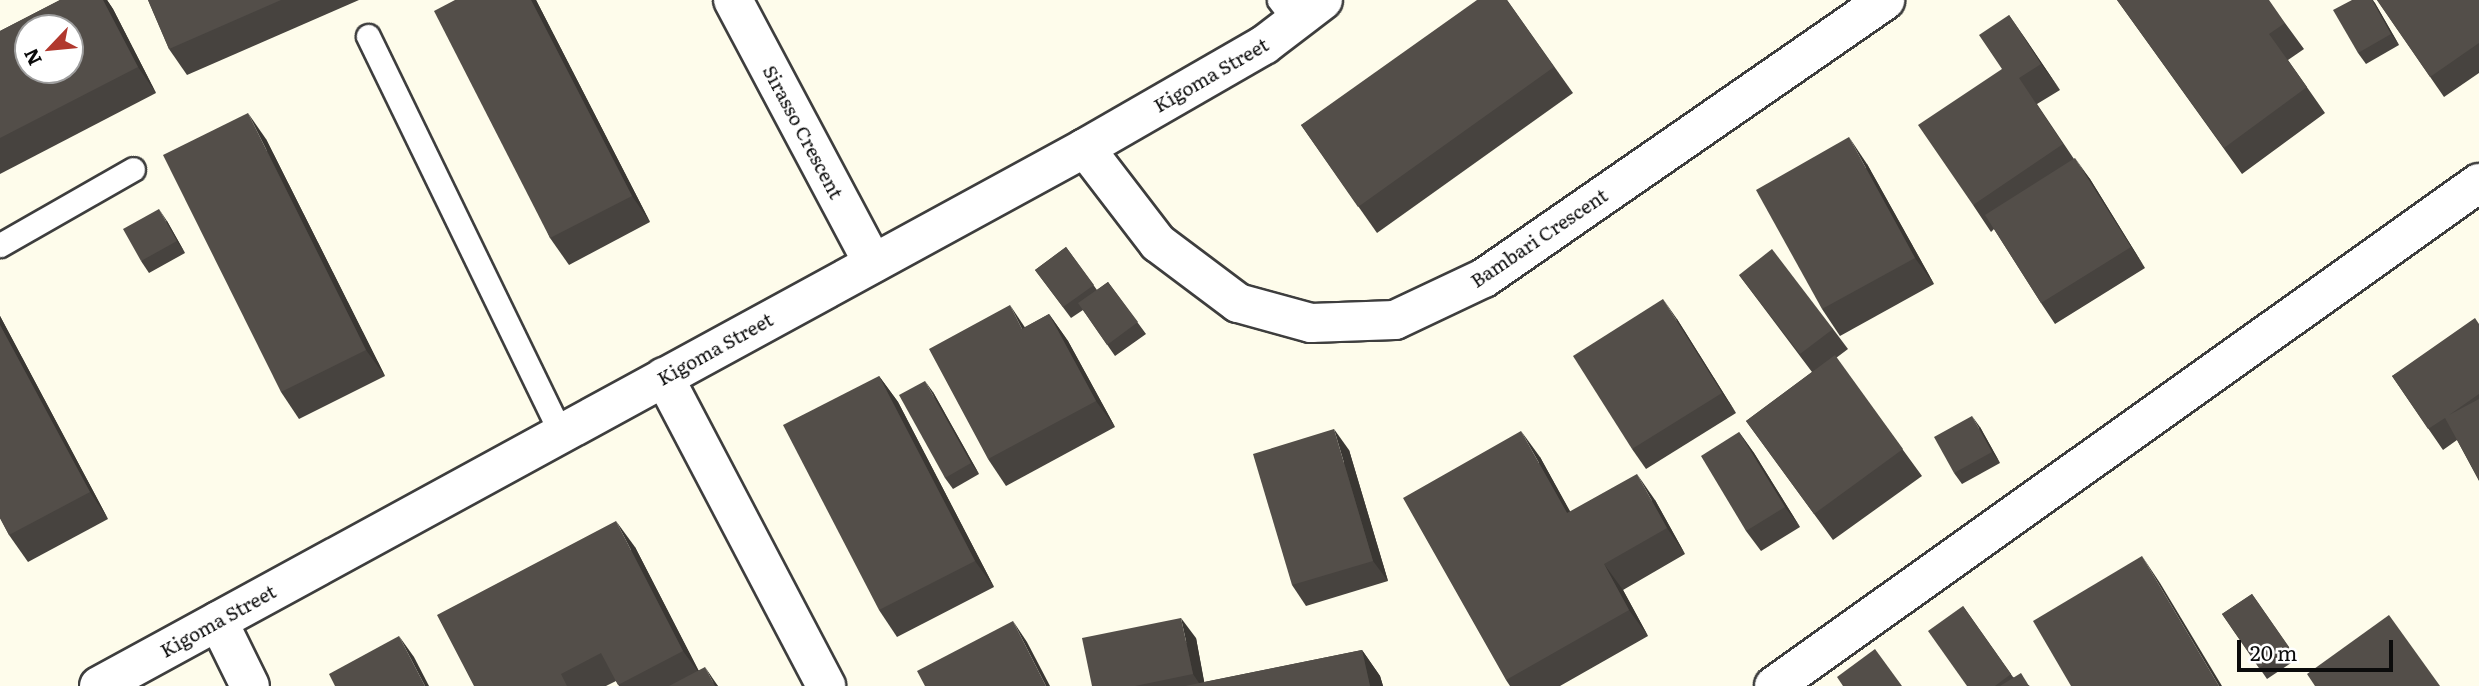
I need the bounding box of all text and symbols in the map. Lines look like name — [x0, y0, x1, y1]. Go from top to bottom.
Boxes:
north arrow — [14, 14, 84, 84]
street label: Kigoma Street — [1150, 33, 1272, 117]
text: N — [16, 44, 48, 71]
street label: Sirasso Crescent — [758, 61, 848, 203]
street label: Bambari Crescent — [1466, 184, 1612, 292]
street label: Kigoma Street — [653, 308, 777, 390]
street label: Kigoma Street — [156, 580, 280, 662]
scale bar — [2241, 626, 2397, 670]
text: 20 m — [2250, 636, 2297, 667]

